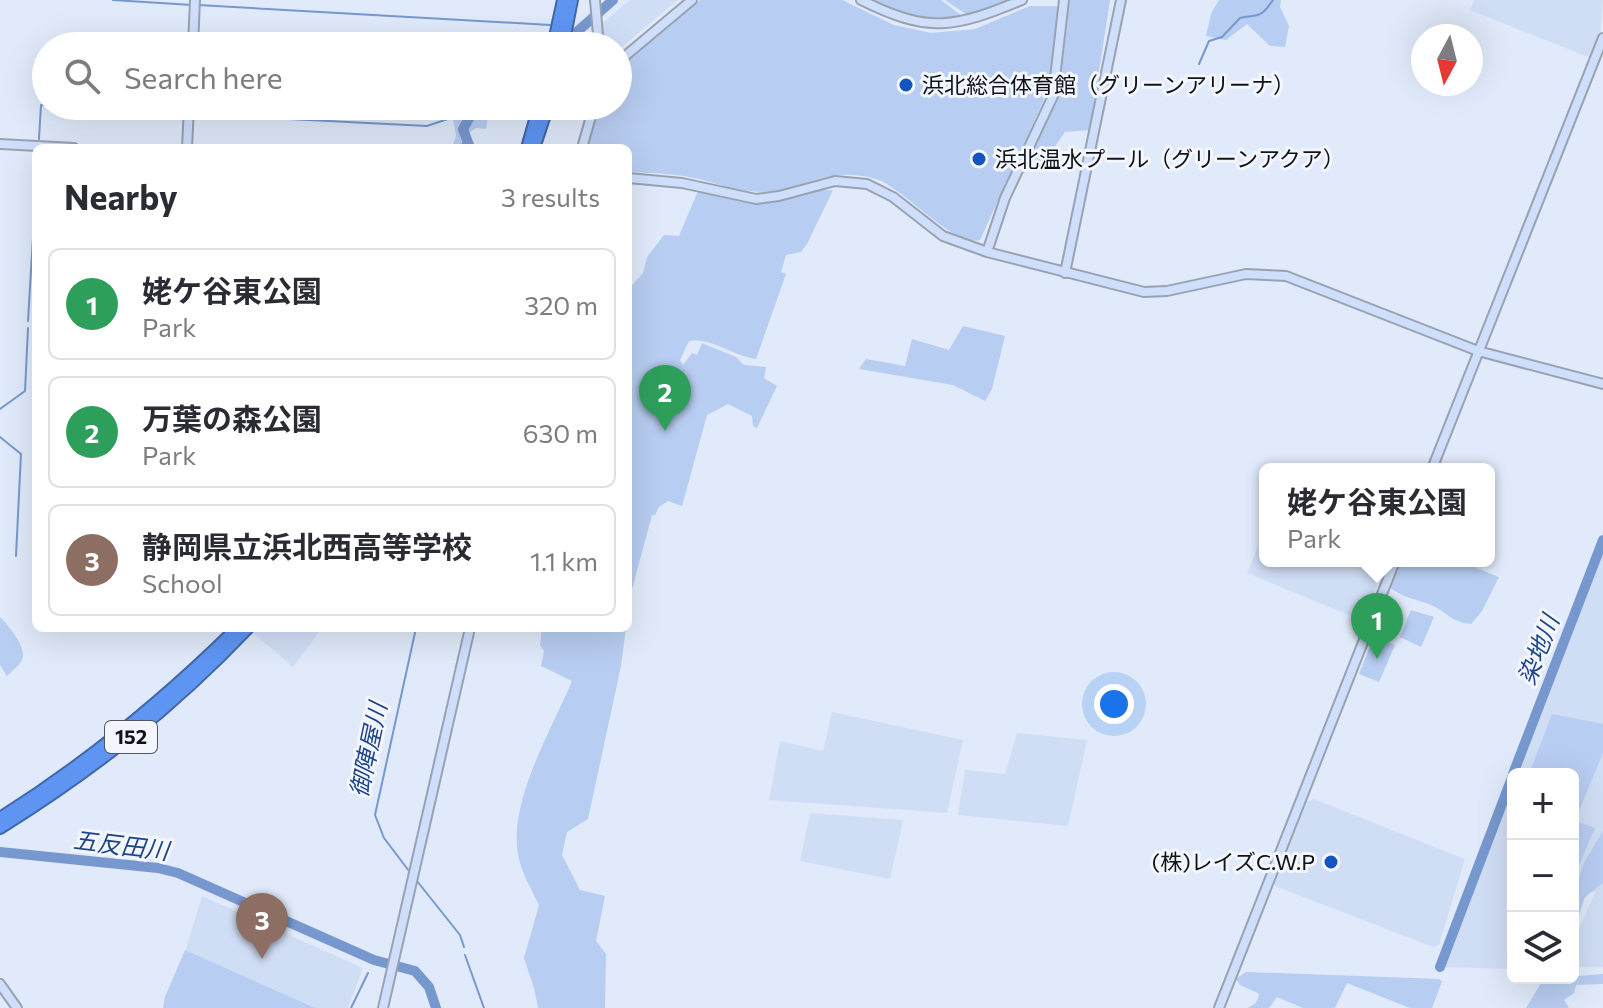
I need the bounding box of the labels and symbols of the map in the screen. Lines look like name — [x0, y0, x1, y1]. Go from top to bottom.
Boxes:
north arrow — [1411, 24, 1483, 96]
place label: 浜北総合体育館（グリーンアリーナ） — [922, 71, 1295, 98]
marker: 浜北総合体育館（グリーンアリーナ） — [897, 76, 915, 94]
place label: 浜北温水プール（グリーンアクア） — [995, 145, 1345, 172]
marker: 浜北温水プール（グリーンアクア） — [970, 150, 988, 168]
pin: 2 — [639, 365, 691, 431]
pin: 1 — [1351, 593, 1403, 659]
water label: 染地川 — [1511, 608, 1565, 688]
your location — [1094, 684, 1134, 724]
water label: 御陣屋川 — [343, 697, 392, 800]
road number: 152 — [105, 721, 157, 753]
water label: 五反田川 — [72, 824, 174, 865]
place label: (株)レイズC.W.P — [1152, 848, 1315, 875]
marker: (株)レイズC.W.P — [1322, 853, 1340, 871]
pin: 3 — [236, 893, 288, 959]

